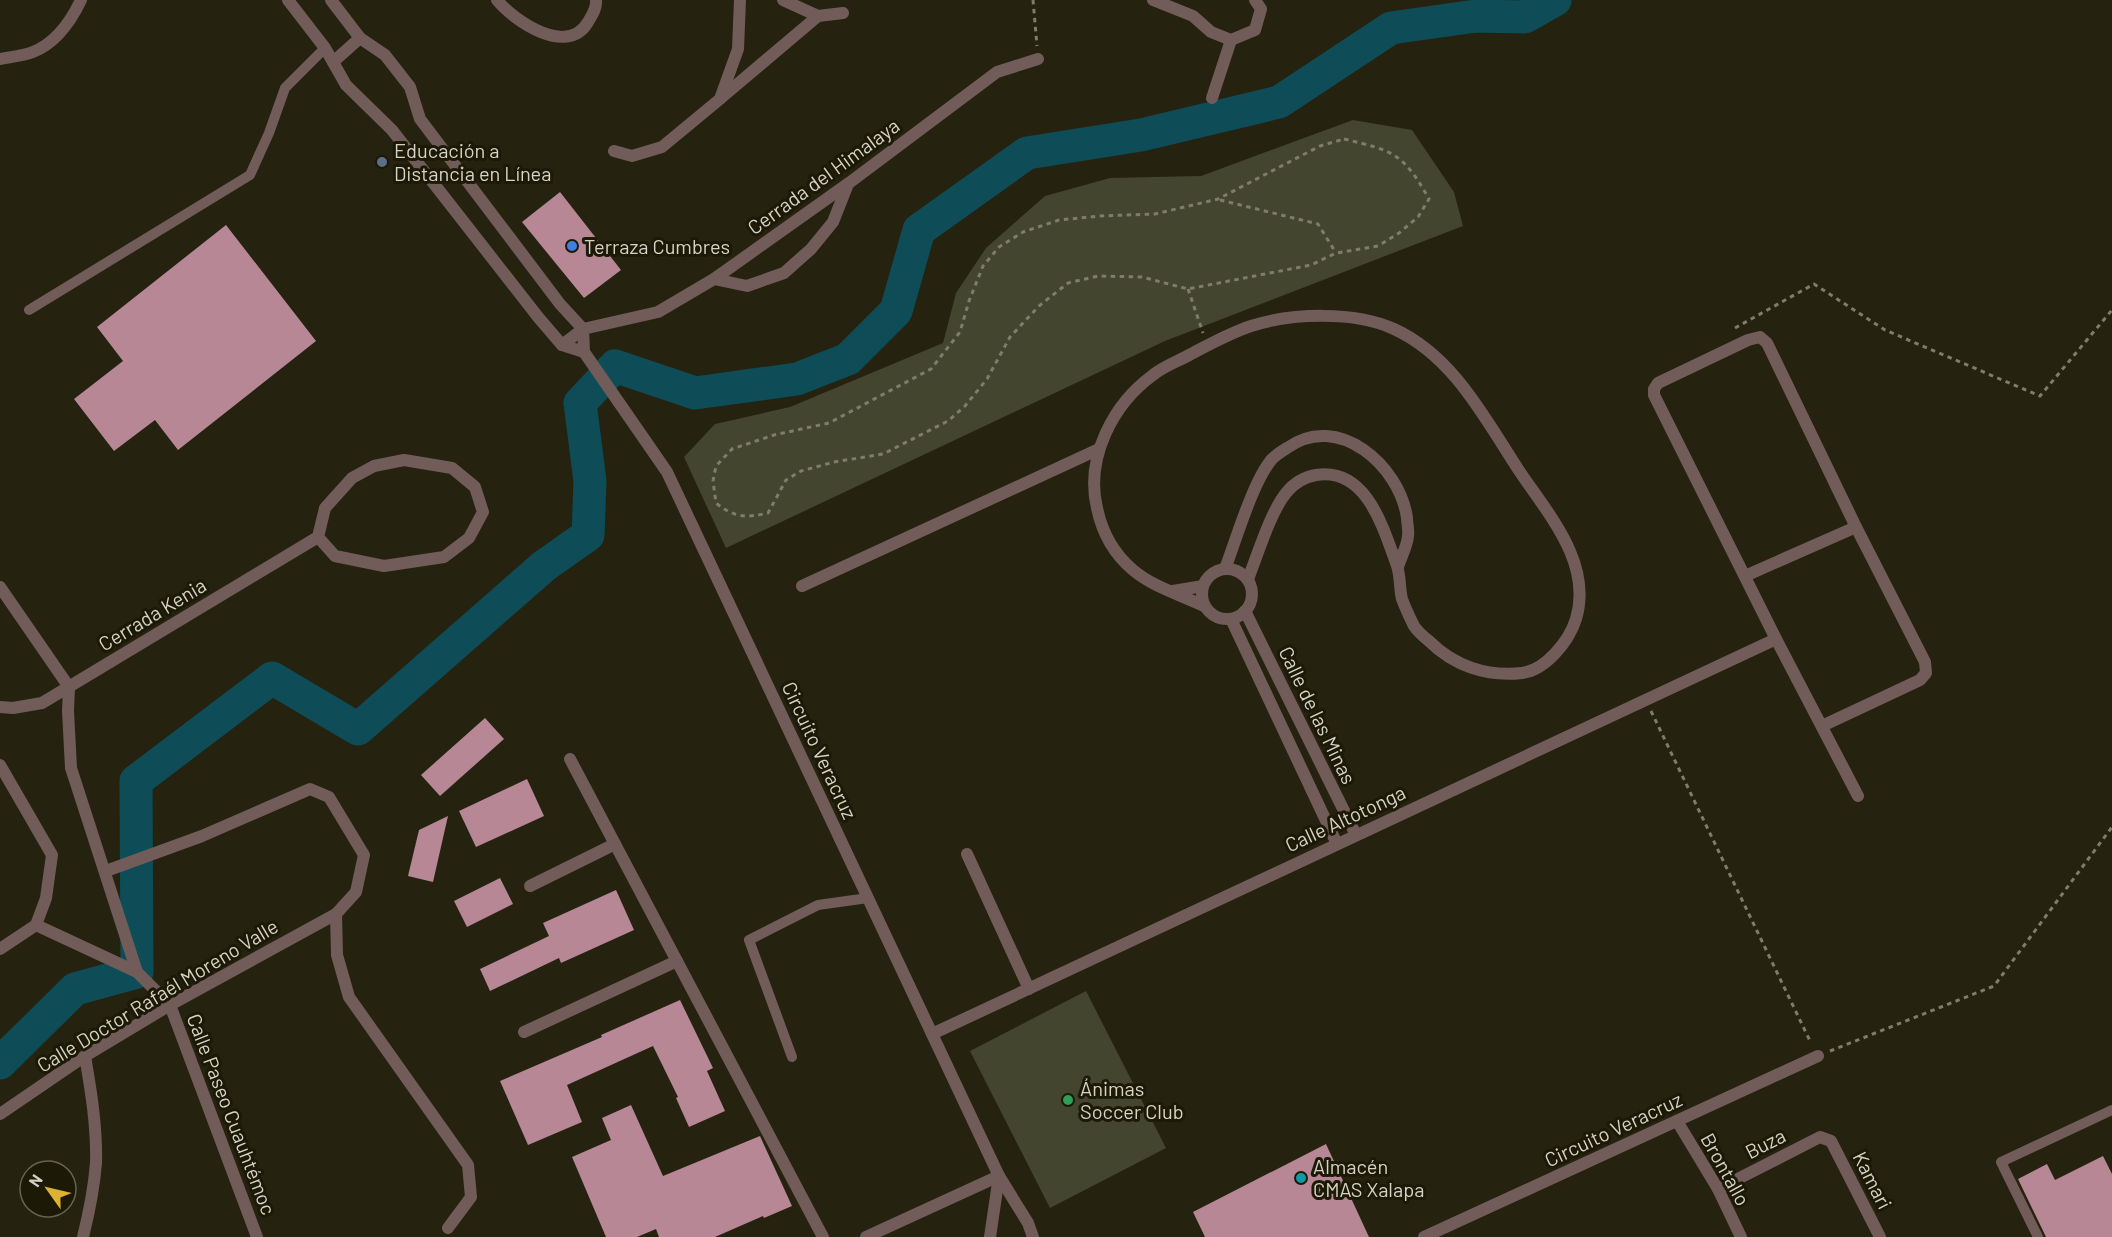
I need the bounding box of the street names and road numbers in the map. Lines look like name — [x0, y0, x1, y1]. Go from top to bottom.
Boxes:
street label: Cerrada del Himalaya — [742, 113, 904, 239]
street label: Cerrada Kenia — [94, 572, 210, 656]
street label: Calle de las Minas — [1274, 642, 1362, 788]
street label: Circuito Veracruz — [778, 678, 862, 823]
street label: Calle Altotonga — [1281, 780, 1409, 856]
street label: Calle Doctor Rafaél Moreno Valle — [32, 913, 282, 1077]
street label: Calle Paseo Cuauhtémoc — [183, 1010, 281, 1218]
street label: Circuito Veracruz — [1541, 1087, 1686, 1171]
street label: Buza — [1741, 1123, 1789, 1163]
street label: Brontallo — [1696, 1129, 1756, 1209]
street label: Kamari — [1848, 1147, 1898, 1213]

